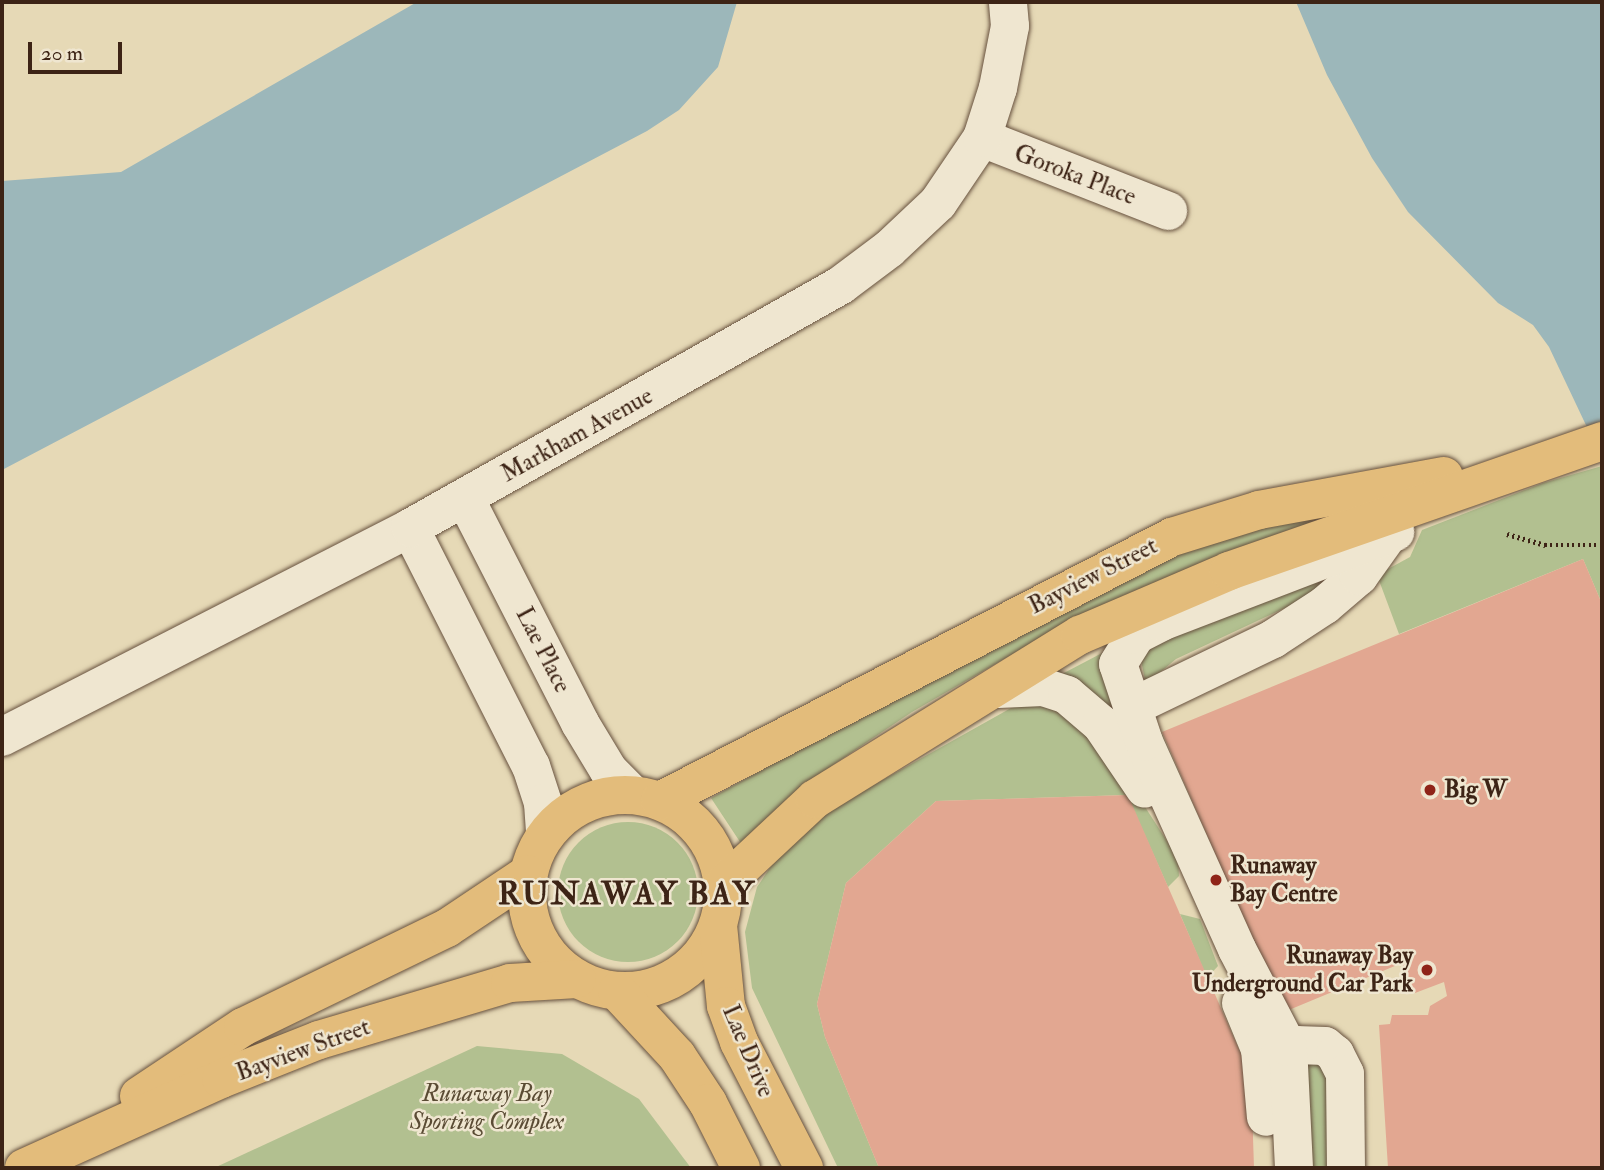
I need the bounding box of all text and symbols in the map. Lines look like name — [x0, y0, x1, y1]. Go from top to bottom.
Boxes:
scale bar — [32, 28, 126, 72]
text: 20 m — [41, 40, 83, 67]
street label: Goroka Place — [1010, 139, 1140, 211]
street label: Markham Avenue — [496, 381, 658, 489]
street label: Bayview Street — [1024, 531, 1162, 621]
street label: Lae Place — [509, 602, 577, 698]
place label: Big W — [1444, 776, 1507, 804]
marker: Big W — [1422, 782, 1438, 798]
place label: Runaway Bay Centre — [1230, 852, 1337, 908]
marker: Runaway Bay Centre — [1208, 872, 1224, 888]
district label: RUNAWAY BAY — [499, 875, 755, 913]
place label: Runaway Bay Underground Car Park — [1192, 942, 1413, 998]
marker: Runaway Bay Underground Car Park — [1419, 962, 1435, 978]
street label: Lae Drive — [716, 1001, 780, 1101]
street label: Bayview Street — [232, 1012, 374, 1088]
park label: Runaway Bay Sporting Complex — [410, 1080, 564, 1136]

